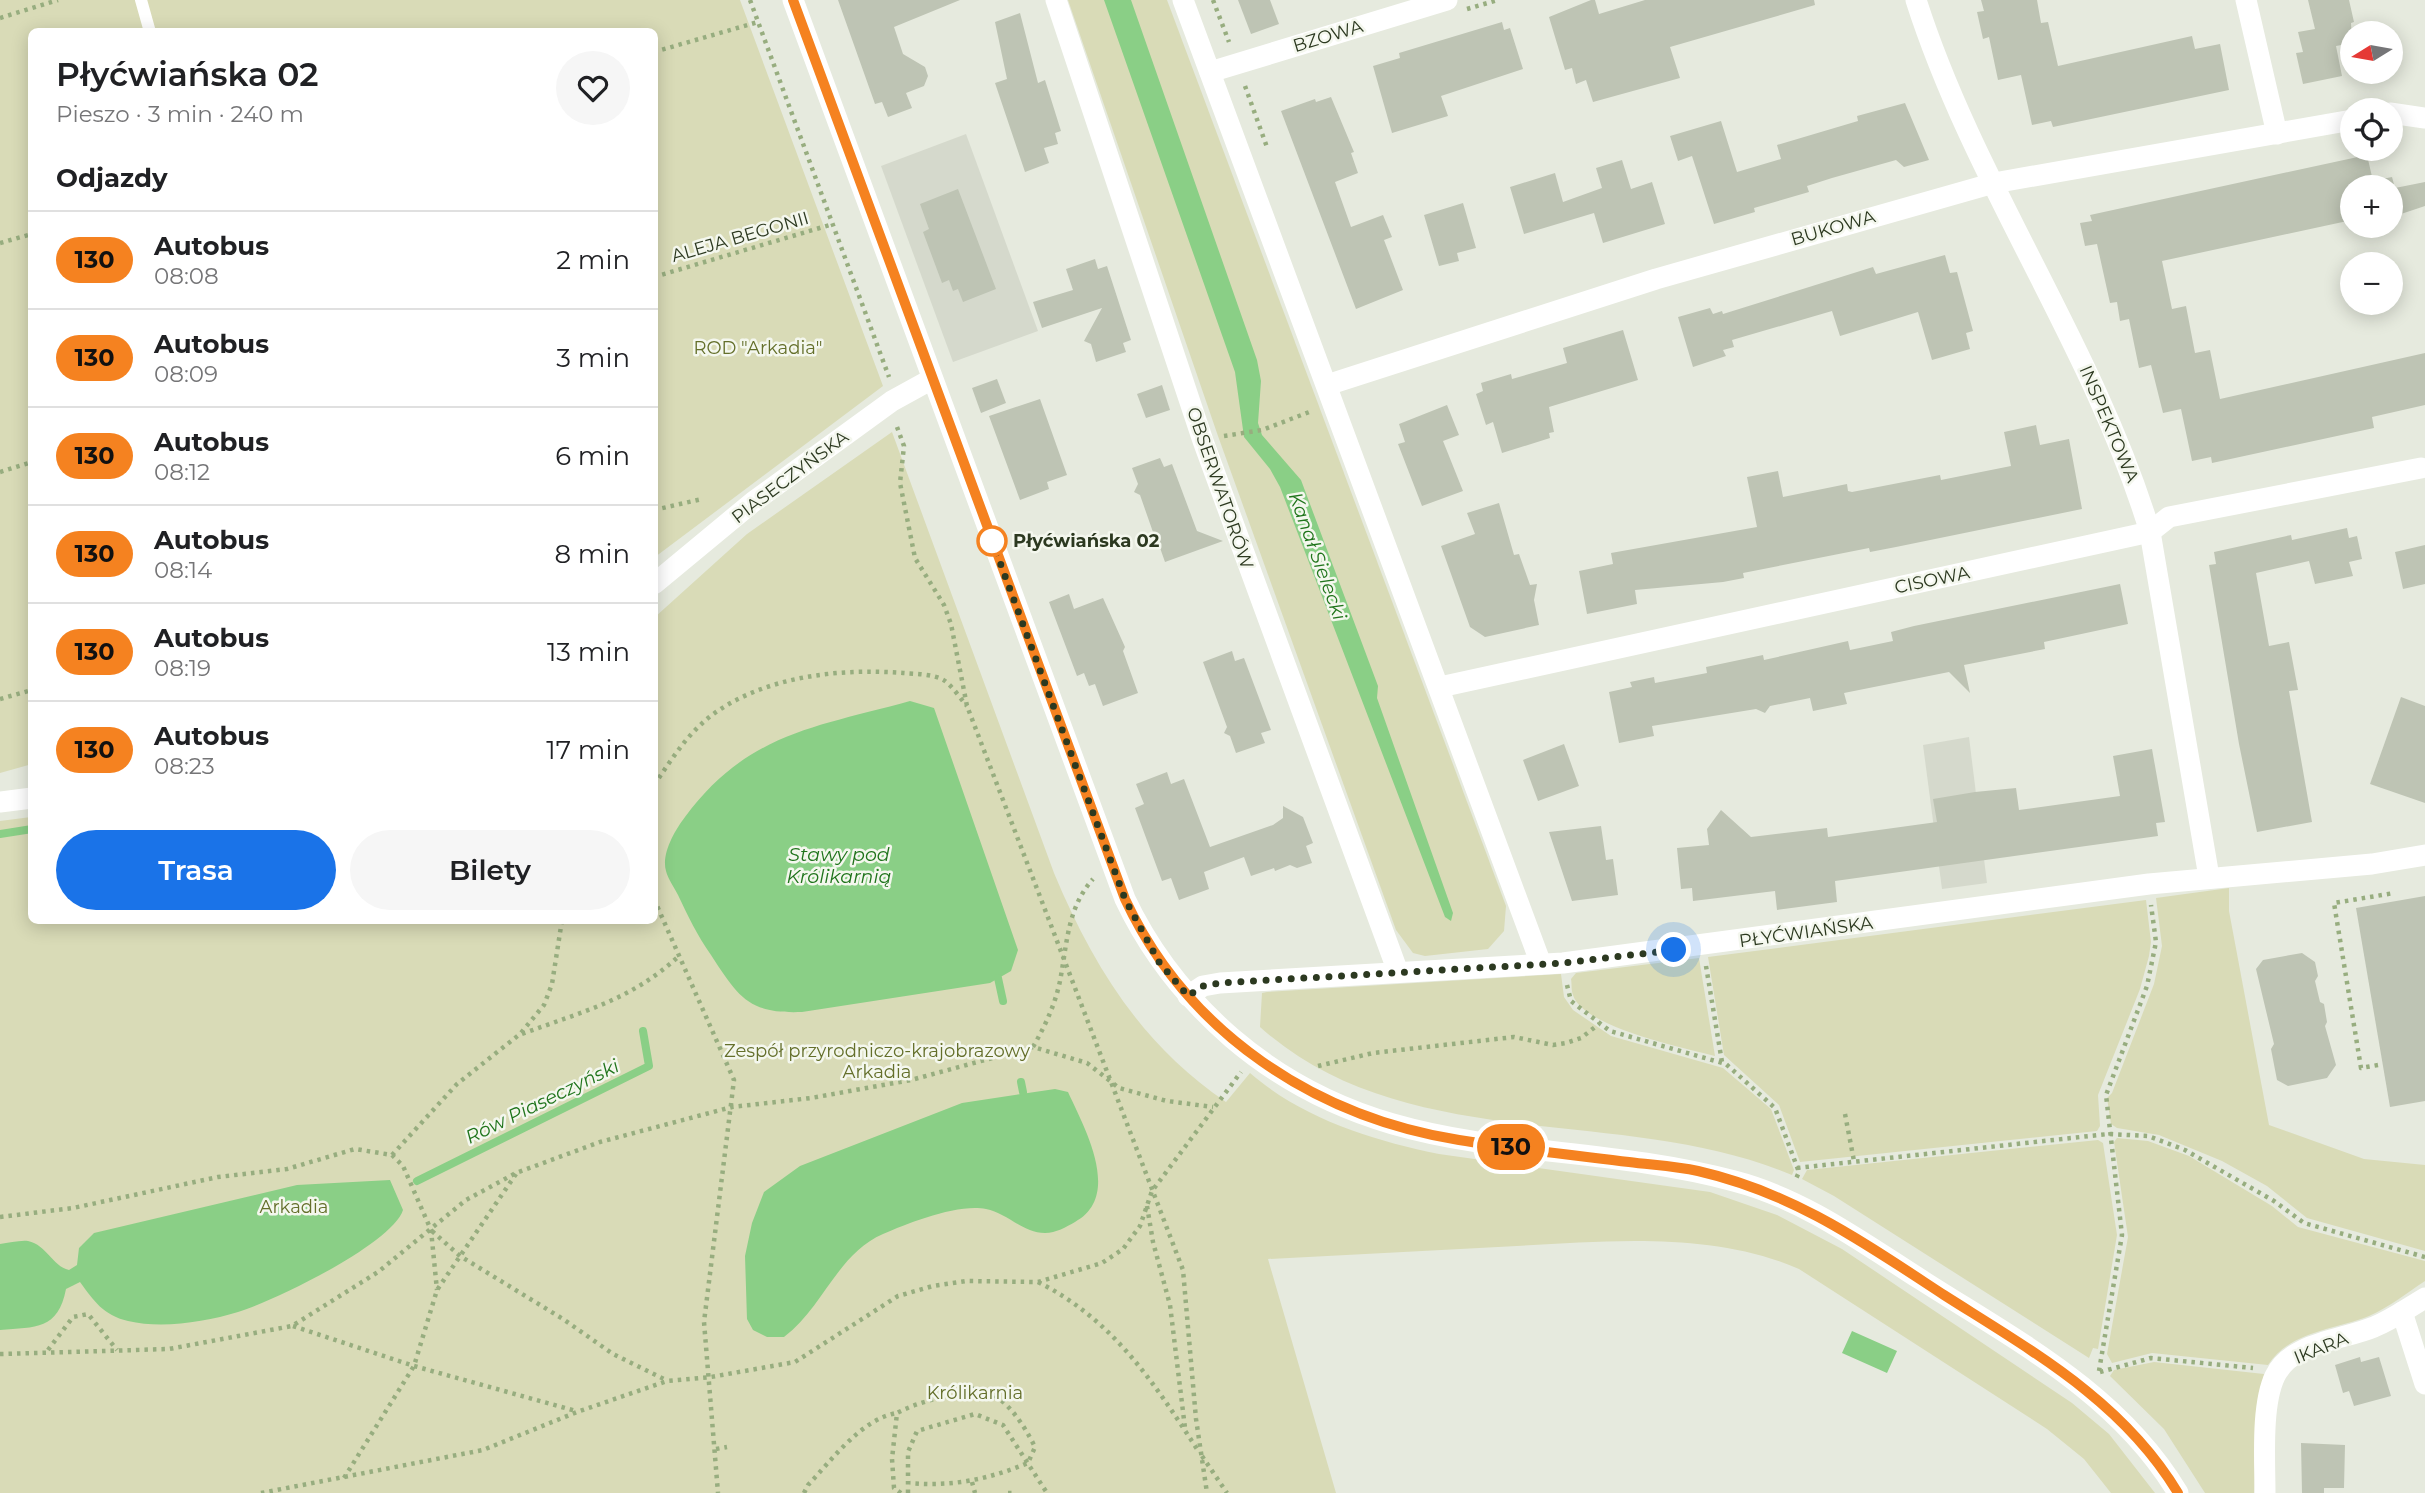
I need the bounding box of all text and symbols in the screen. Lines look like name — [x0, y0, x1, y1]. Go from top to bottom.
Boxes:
street label: BZOWA — [1290, 15, 1366, 57]
north arrow — [2340, 21, 2403, 84]
map controls — [2340, 21, 2403, 315]
button: heart — [556, 51, 630, 125]
text: Płyćwiańska 02 — [56, 54, 319, 94]
button: locate — [2340, 98, 2403, 161]
text: Pieszo · 3 min · 240 m — [56, 100, 304, 128]
text: Odjazdy — [56, 162, 167, 194]
button: + — [2340, 175, 2403, 238]
street label: BUKOWA — [1788, 205, 1878, 251]
street label: ALEJA BEGONII — [669, 207, 811, 267]
text: Autobus — [154, 230, 269, 262]
text: 2 min — [556, 244, 630, 276]
text: 130 — [75, 245, 114, 274]
button: − — [2340, 252, 2403, 315]
text: 08:08 — [154, 262, 219, 290]
text: Autobus — [154, 328, 269, 360]
park label: ROD "Arkadia" — [693, 337, 823, 359]
text: 3 min — [556, 342, 630, 374]
text: 130 — [75, 343, 114, 372]
text: 08:09 — [154, 360, 218, 388]
street label: INSPEKTOWA — [2074, 362, 2144, 486]
street label: OBSERWATORÓW — [1182, 404, 1258, 572]
text: Autobus — [154, 426, 269, 458]
street label: PIASECZYŃSKA — [727, 426, 853, 528]
text: 6 min — [555, 440, 630, 472]
text: 130 — [75, 441, 114, 470]
text: 08:12 — [154, 458, 210, 486]
water label: Kanał Sielecki — [1284, 489, 1352, 624]
text: Autobus — [154, 524, 269, 556]
marker: Płyćwiańska 02 — [977, 526, 1007, 556]
place label: Płyćwiańska 02 — [1013, 530, 1160, 552]
text: 8 min — [554, 538, 630, 570]
text: 130 — [75, 539, 114, 568]
text: 08:14 — [154, 556, 212, 584]
street label: CISOWA — [1892, 561, 1972, 599]
text: Autobus — [154, 622, 269, 654]
text: 13 min — [547, 636, 630, 668]
text: 130 — [75, 637, 114, 666]
text: 08:19 — [154, 654, 211, 682]
text: Autobus — [154, 720, 269, 752]
text: 17 min — [546, 734, 630, 766]
text: 130 — [75, 735, 114, 764]
text: 08:23 — [154, 752, 215, 780]
button: Trasa — [56, 830, 336, 910]
button: Bilety — [350, 830, 630, 910]
water label: Stawy pod Królikarnią — [787, 843, 892, 888]
street label: PŁYĆWIAŃSKA — [1738, 912, 1874, 952]
your location — [1656, 932, 1691, 967]
park label: Zespół przyrodniczo-krajobrazowy Arkadia — [724, 1040, 1030, 1083]
water label: Rów Piaseczyński — [462, 1054, 624, 1149]
line badge: 130 — [1471, 1124, 1551, 1170]
text: 130 — [1491, 1132, 1531, 1161]
park label: Arkadia — [260, 1196, 328, 1218]
street label: IKARA — [2291, 1327, 2351, 1369]
park label: Królikarnia — [927, 1382, 1023, 1404]

